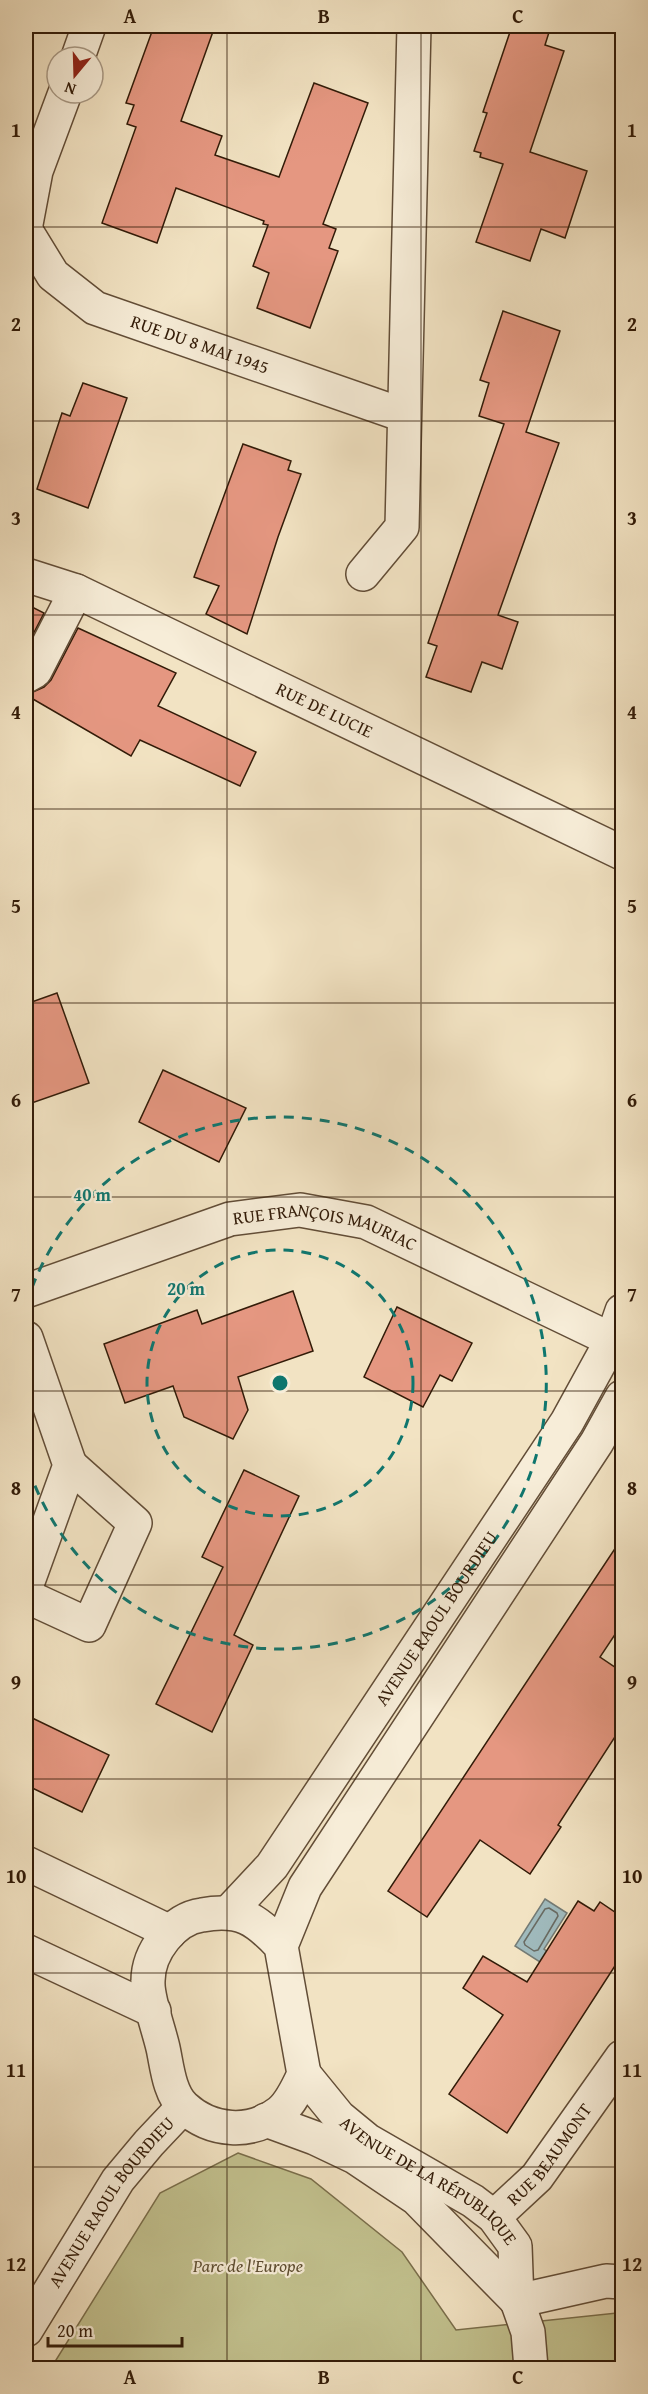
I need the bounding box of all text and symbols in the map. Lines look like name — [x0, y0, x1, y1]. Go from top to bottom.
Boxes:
text: A — [124, 1, 137, 30]
text: B — [318, 1, 330, 30]
text: C — [512, 1, 524, 30]
north arrow — [45, 45, 105, 105]
text: N — [61, 76, 79, 102]
text: 1 — [11, 115, 21, 144]
text: 1 — [627, 115, 637, 144]
street label: RUE DU 8 MAI 1945 — [127, 307, 273, 380]
text: 2 — [11, 309, 21, 338]
text: 2 — [627, 309, 637, 338]
text: 3 — [11, 503, 21, 532]
text: 3 — [627, 503, 637, 532]
street label: RUE DE LUCIE — [272, 675, 378, 744]
text: 4 — [11, 697, 21, 726]
text: 4 — [627, 697, 637, 726]
text: 5 — [11, 891, 21, 920]
text: 5 — [627, 891, 637, 920]
text: 6 — [11, 1085, 21, 1114]
text: 6 — [627, 1085, 637, 1114]
text: 40 m — [73, 1181, 112, 1208]
street label: RUE FRANÇOIS MAURIAC — [231, 1196, 422, 1257]
text: 20 m — [167, 1275, 206, 1302]
text: 7 — [11, 1279, 21, 1308]
text: 7 — [627, 1279, 637, 1308]
centre of rings — [270, 1373, 290, 1393]
text: 8 — [11, 1473, 21, 1502]
text: 8 — [627, 1473, 637, 1502]
street label: AVENUE RAOUL BOURDIEU — [368, 1526, 504, 1711]
text: 9 — [11, 1667, 21, 1696]
text: 9 — [627, 1667, 637, 1696]
text: 10 — [6, 1861, 26, 1890]
text: 10 — [622, 1861, 642, 1890]
text: 11 — [6, 2055, 26, 2084]
text: 11 — [622, 2055, 642, 2084]
street label: RUE BEAUMONT — [500, 2098, 598, 2212]
street label: AVENUE DE LA RÉPUBLIQUE — [334, 2109, 524, 2250]
street label: AVENUE RAOUL BOURDIEU — [41, 2110, 181, 2293]
text: 12 — [6, 2249, 26, 2278]
text: 12 — [622, 2249, 642, 2278]
park label: Parc de l'Europe — [192, 2252, 303, 2279]
scale bar — [48, 2310, 182, 2348]
text: 20 m — [57, 2317, 93, 2344]
text: A — [124, 2362, 137, 2391]
text: B — [318, 2362, 330, 2391]
text: C — [512, 2362, 524, 2391]

